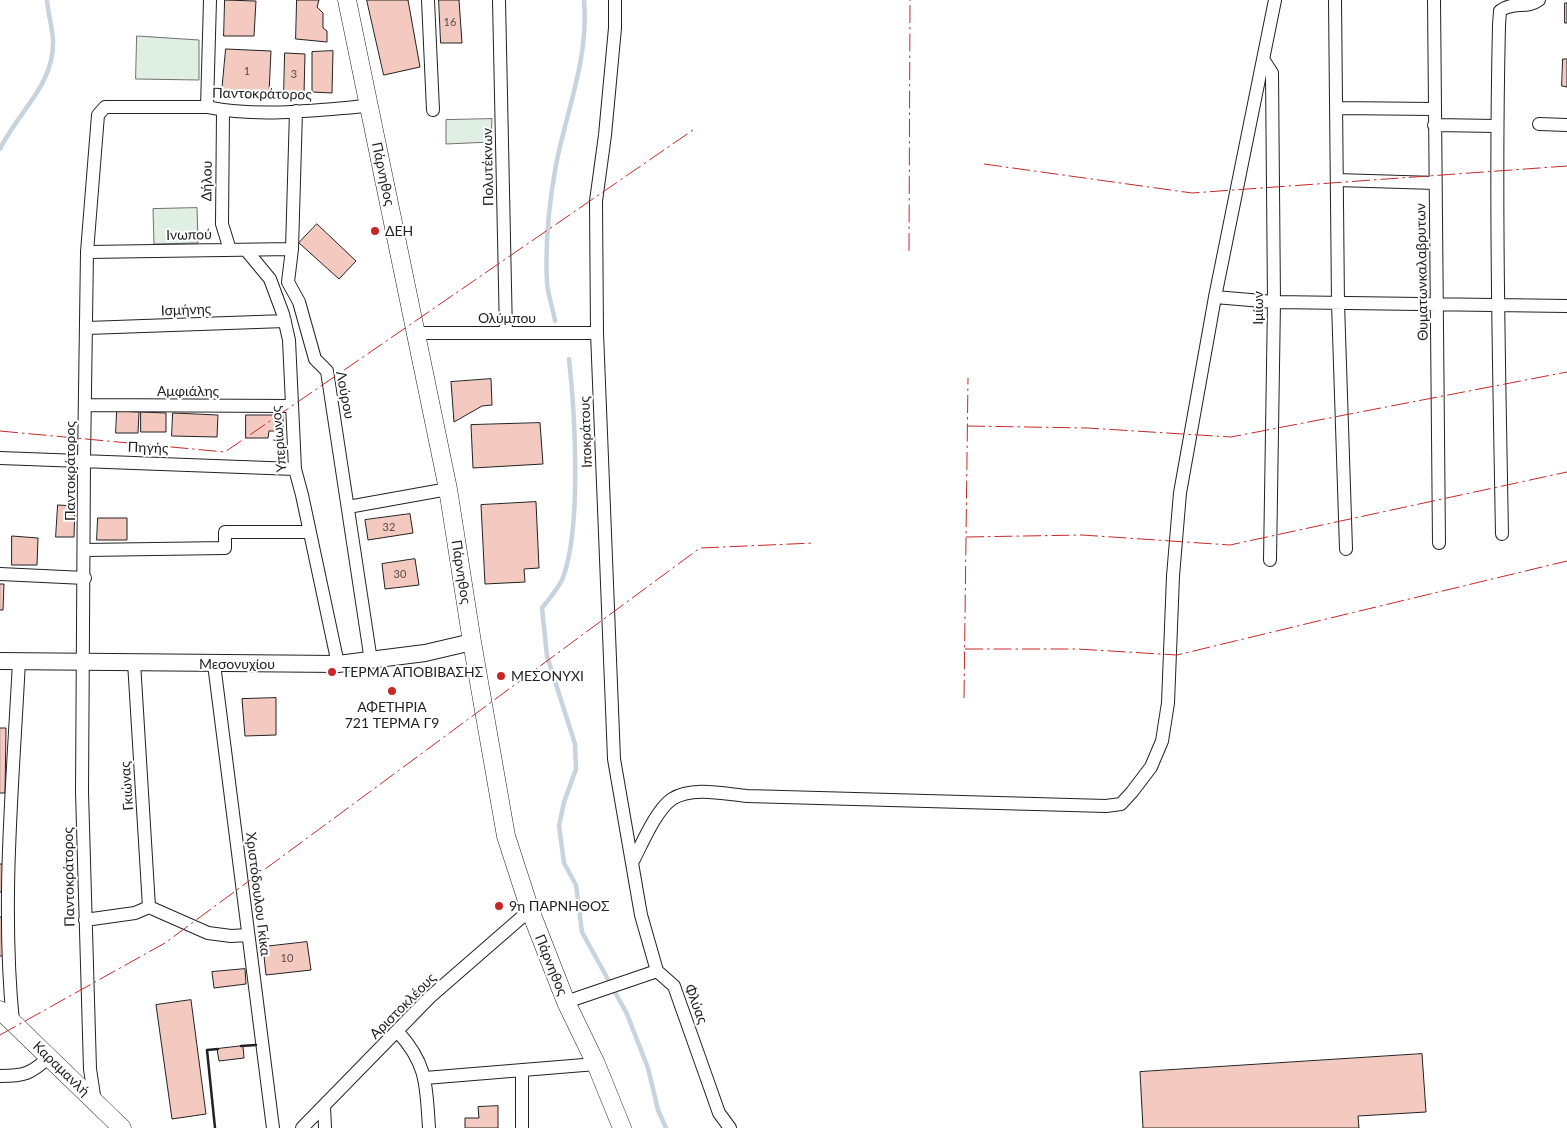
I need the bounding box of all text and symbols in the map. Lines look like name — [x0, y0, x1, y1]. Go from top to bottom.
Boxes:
house number: 16 — [444, 15, 456, 29]
house number: 1 — [244, 64, 250, 78]
house number: 3 — [291, 67, 297, 81]
street label: Παντοκράτορος — [212, 85, 312, 103]
street label: Πολυτέκνων — [479, 128, 497, 206]
street label: Πάρνηθος — [368, 141, 398, 207]
street label: Δήλου — [198, 161, 216, 201]
street label: Θυματωνκαλαβρυτων — [1412, 203, 1432, 341]
place label: ΔΕΗ — [385, 223, 413, 239]
marker: ΔΕΗ — [369, 225, 381, 237]
street label: Ινωπού — [166, 226, 212, 244]
street label: Ιμίων — [1250, 291, 1266, 325]
street label: Ισμήνης — [161, 301, 211, 319]
street label: Ολύμπου — [478, 310, 536, 326]
street label: Λούρου — [332, 370, 358, 420]
street label: Αμφιάλης — [157, 383, 219, 399]
street label: Ιποκράτους — [576, 396, 596, 468]
street label: Υπερίωνος — [268, 405, 290, 473]
street label: Παντοκράτορος — [62, 421, 78, 521]
street label: Πηγής — [127, 439, 169, 457]
house number: 32 — [383, 520, 395, 534]
street label: Πάρνηθος — [448, 539, 474, 605]
house number: 30 — [394, 567, 406, 581]
street label: Μεσονυχίου — [199, 656, 275, 672]
place label: ΤΕΡΜΑ ΑΠΟΒΙΒΑΣΗΣ — [342, 664, 483, 680]
marker: ΤΕΡΜΑ ΑΠΟΒΙΒΑΣΗΣ — [326, 666, 338, 678]
place label: ΜΕΣΟΝΥΧΙ — [511, 668, 584, 684]
marker: ΜΕΣΟΝΥΧΙ — [495, 670, 507, 682]
marker: ΑΦΕΤΗΡΙΑ 721 ΤΕΡΜΑ Γ9 — [386, 685, 398, 697]
place label: ΑΦΕΤΗΡΙΑ 721 ΤΕΡΜΑ Γ9 — [345, 699, 439, 732]
street label: Γκιώνας — [117, 761, 137, 811]
street label: Παντοκράτορος — [60, 827, 78, 927]
street label: Χριστόδουλου Γκίκα — [242, 831, 274, 957]
place label: 9η ΠΑΡΝΗΘΟΣ — [509, 898, 609, 914]
marker: 9η ΠΑΡΝΗΘΟΣ — [493, 900, 505, 912]
street label: Πάρνηθος — [531, 932, 571, 998]
house number: 10 — [281, 951, 293, 965]
street label: Αριστοκλέους — [366, 969, 440, 1043]
street label: Φλύας — [681, 982, 711, 1026]
street label: Καραμανλή — [29, 1038, 93, 1100]

